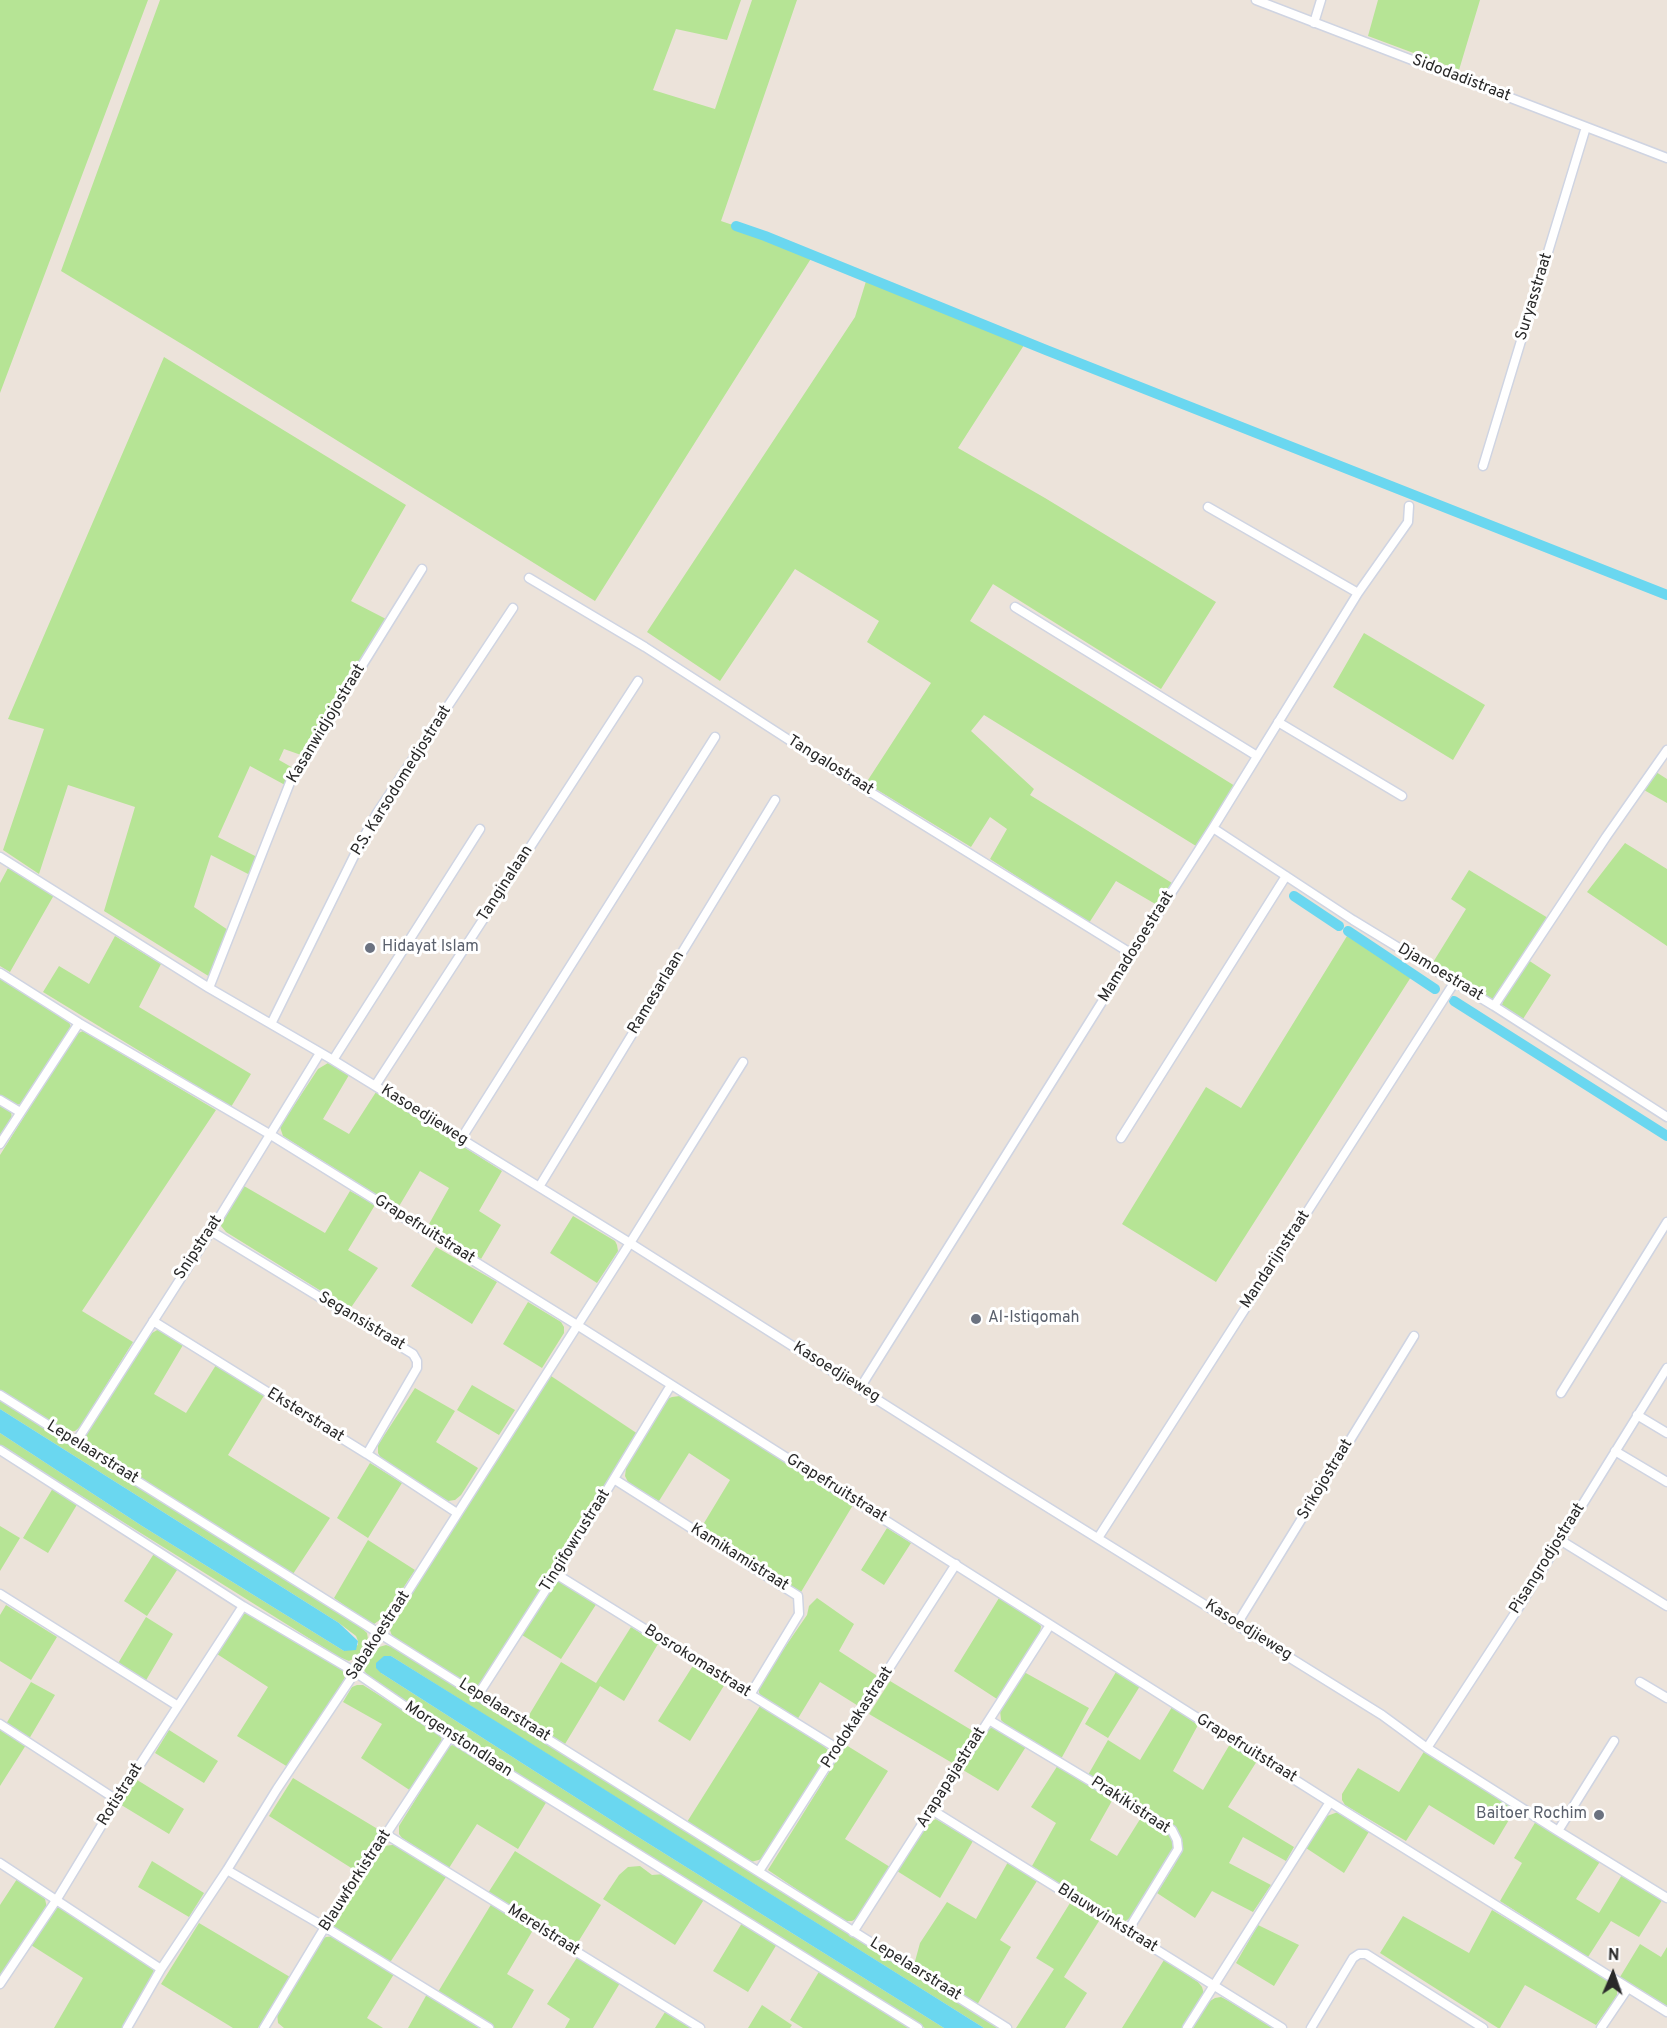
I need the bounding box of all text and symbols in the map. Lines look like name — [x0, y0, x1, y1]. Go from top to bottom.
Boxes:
street label: Sidodadistraat — [1409, 51, 1513, 107]
street label: Suryasstraat — [1513, 251, 1557, 343]
street label: Kasanwidjojostraat — [284, 661, 370, 787]
street label: P.S. Karsodomedjostraat — [348, 702, 456, 860]
street label: Tangalostraat — [783, 732, 877, 800]
street label: Tanginalaan — [474, 842, 538, 926]
street label: Mamadosoestraat — [1095, 888, 1179, 1006]
place label: Hidayat Islam — [382, 938, 479, 958]
street label: Djamoestraat — [1394, 940, 1486, 1006]
marker: Hidayat Islam — [363, 941, 377, 955]
street label: Ramesarlaan — [625, 948, 689, 1038]
street label: Kasoedjieweg — [377, 1082, 471, 1150]
street label: Grapefruitstraat — [370, 1191, 478, 1269]
street label: Mandarijnstraat — [1237, 1207, 1315, 1313]
street label: Snipstraat — [171, 1212, 227, 1284]
street label: Segansistraat — [314, 1289, 408, 1355]
place label: Al-Istiqomah — [988, 1309, 1079, 1329]
marker: Al-Istiqomah — [969, 1312, 983, 1326]
street label: Kasoedjieweg — [789, 1339, 883, 1407]
street label: Eksterstraat — [263, 1385, 347, 1447]
street label: Lepelaarstraat — [43, 1417, 141, 1489]
street label: Srikojostraat — [1294, 1436, 1358, 1524]
street label: Grapefruitstraat — [782, 1450, 890, 1528]
street label: Tingifowrustraat — [537, 1486, 615, 1596]
street label: Pisangrodjostraat — [1506, 1500, 1590, 1618]
street label: Kamikamistraat — [686, 1520, 792, 1596]
street label: Sabakoestraat — [343, 1588, 415, 1684]
street label: Kasoedjieweg — [1201, 1597, 1295, 1665]
street label: Bosrokomastraat — [640, 1622, 754, 1702]
street label: Prodokakastraat — [818, 1664, 898, 1772]
street label: Lepelaarstraat — [455, 1675, 553, 1747]
street label: Morgenstondlaan — [400, 1698, 516, 1782]
street label: Grapefruitstraat — [1192, 1710, 1300, 1788]
street label: Arapapajastraat — [913, 1724, 991, 1832]
street label: Rotistraat — [94, 1760, 148, 1830]
street label: Prakikistraat — [1087, 1773, 1173, 1839]
place label: Baitoer Rochim — [1476, 1805, 1587, 1825]
marker: Baitoer Rochim — [1592, 1808, 1606, 1822]
street label: Blauwforkistraat — [316, 1827, 396, 1935]
street label: Blauwvinkstraat — [1053, 1881, 1161, 1957]
street label: Merelstraat — [503, 1901, 583, 1961]
street label: Lepelaarstraat — [866, 1934, 964, 2006]
north arrow — [1583, 1944, 1643, 2004]
text: N — [1608, 1946, 1620, 1966]

